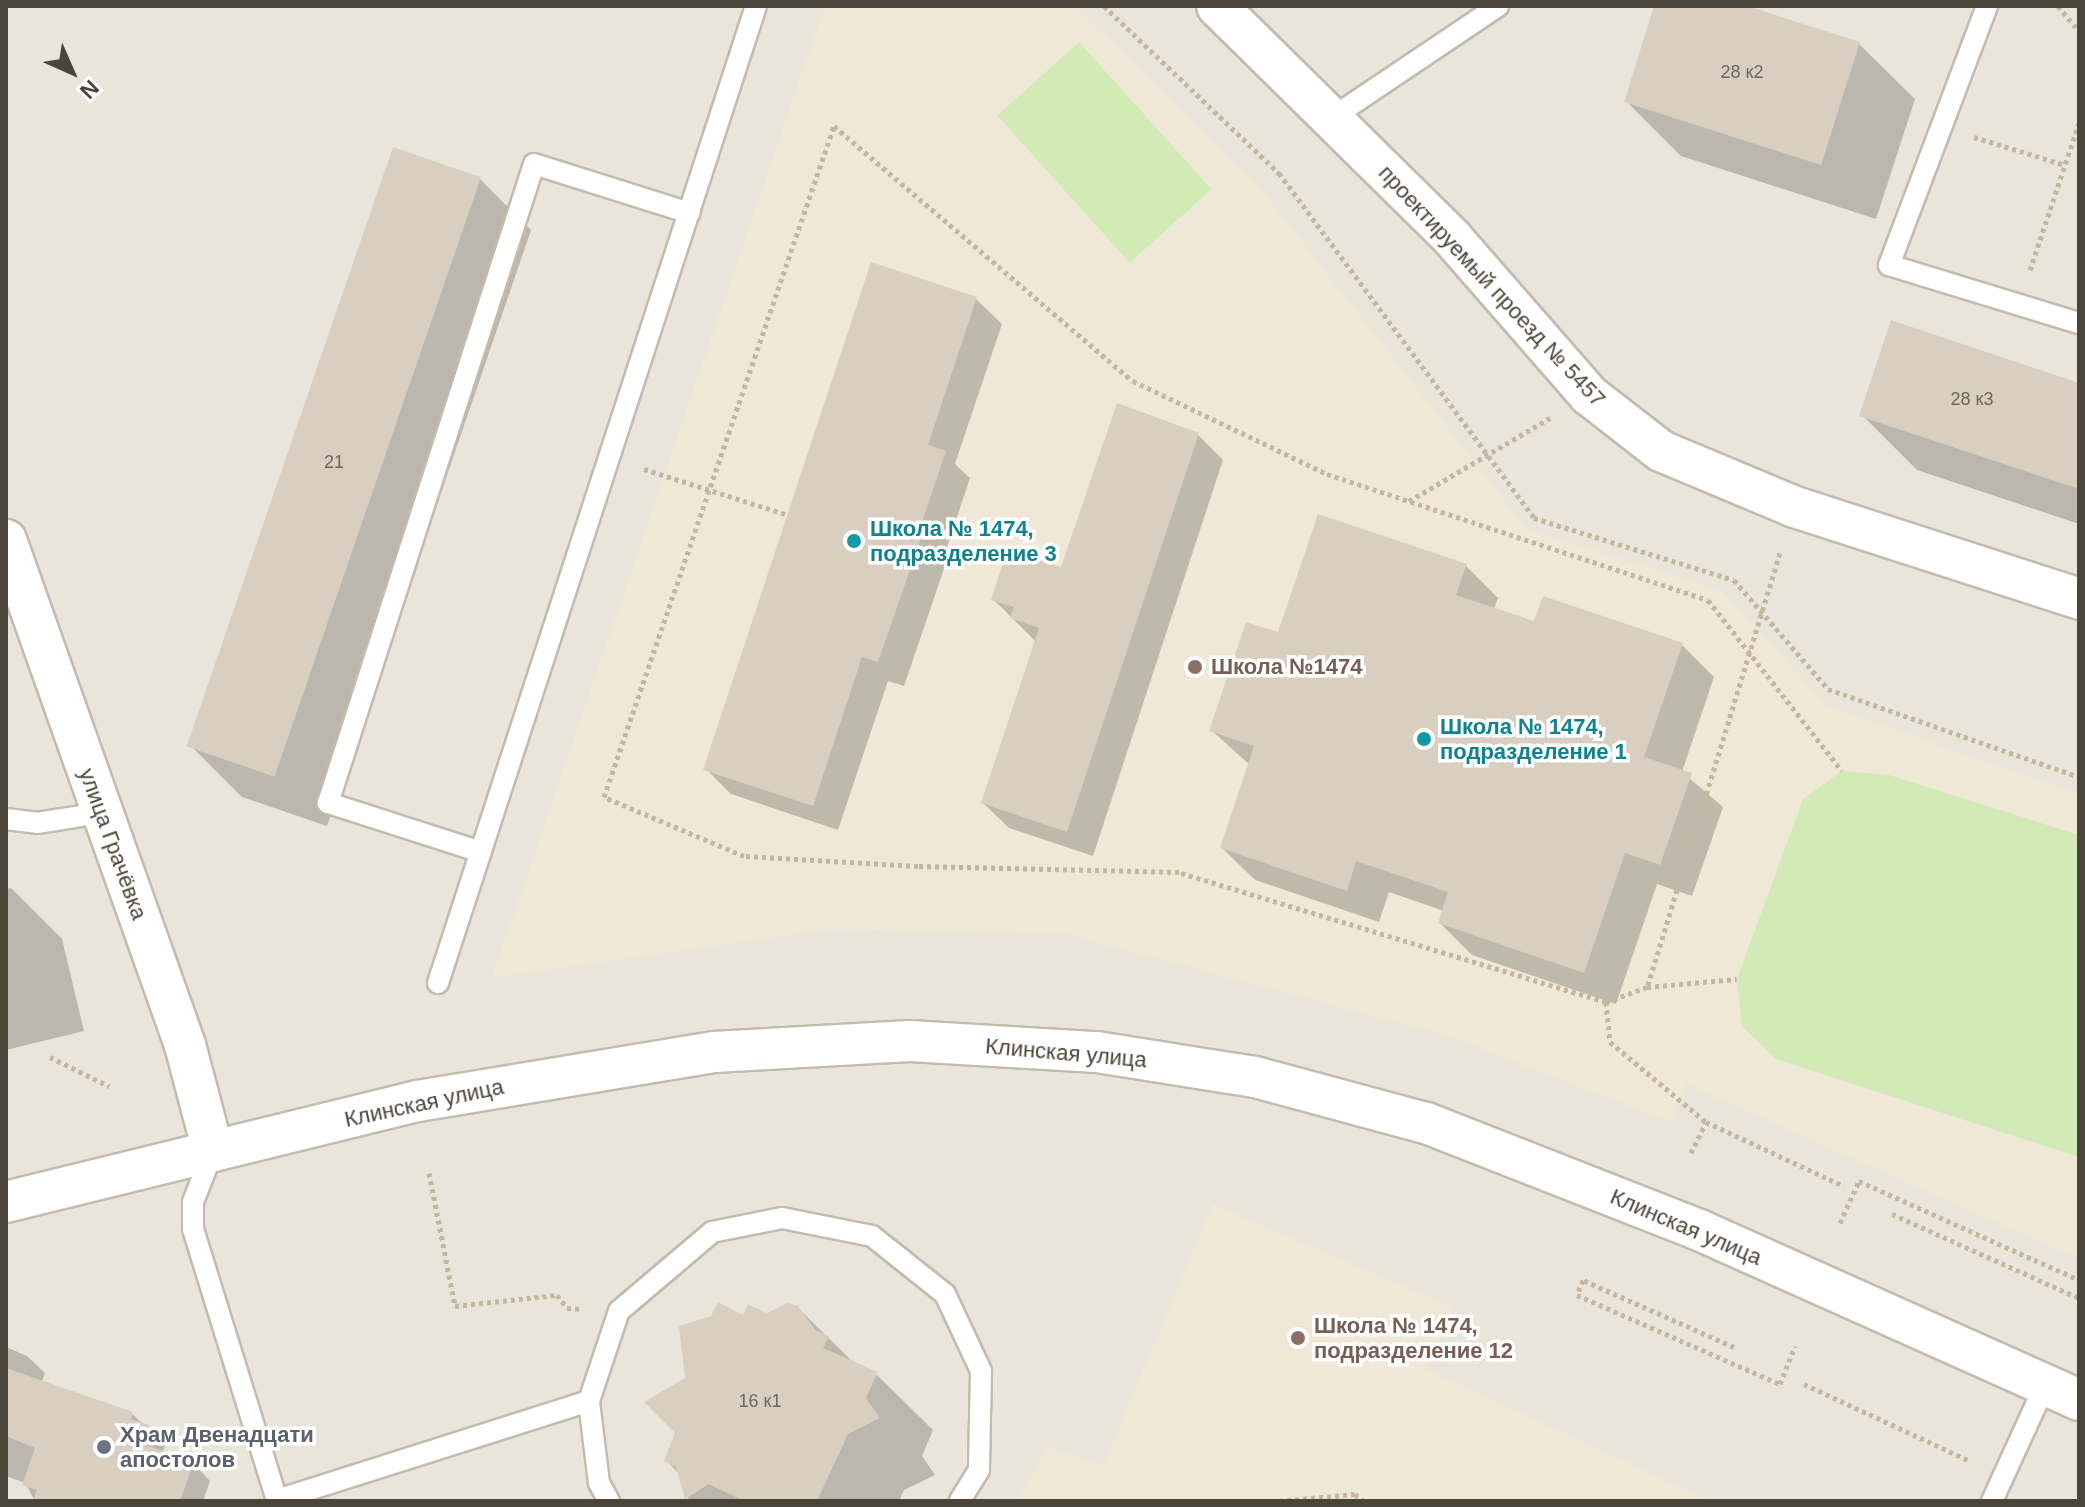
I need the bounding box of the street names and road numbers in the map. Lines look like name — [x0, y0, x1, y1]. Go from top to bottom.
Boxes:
street label: проектируемый проезд № 5457 — [1373, 160, 1611, 412]
street label: улица Грачёвка — [73, 765, 153, 923]
street label: Клинская улица — [984, 1033, 1148, 1073]
street label: Клинская улица — [342, 1073, 506, 1133]
street label: Клинская улица — [1606, 1183, 1766, 1271]

